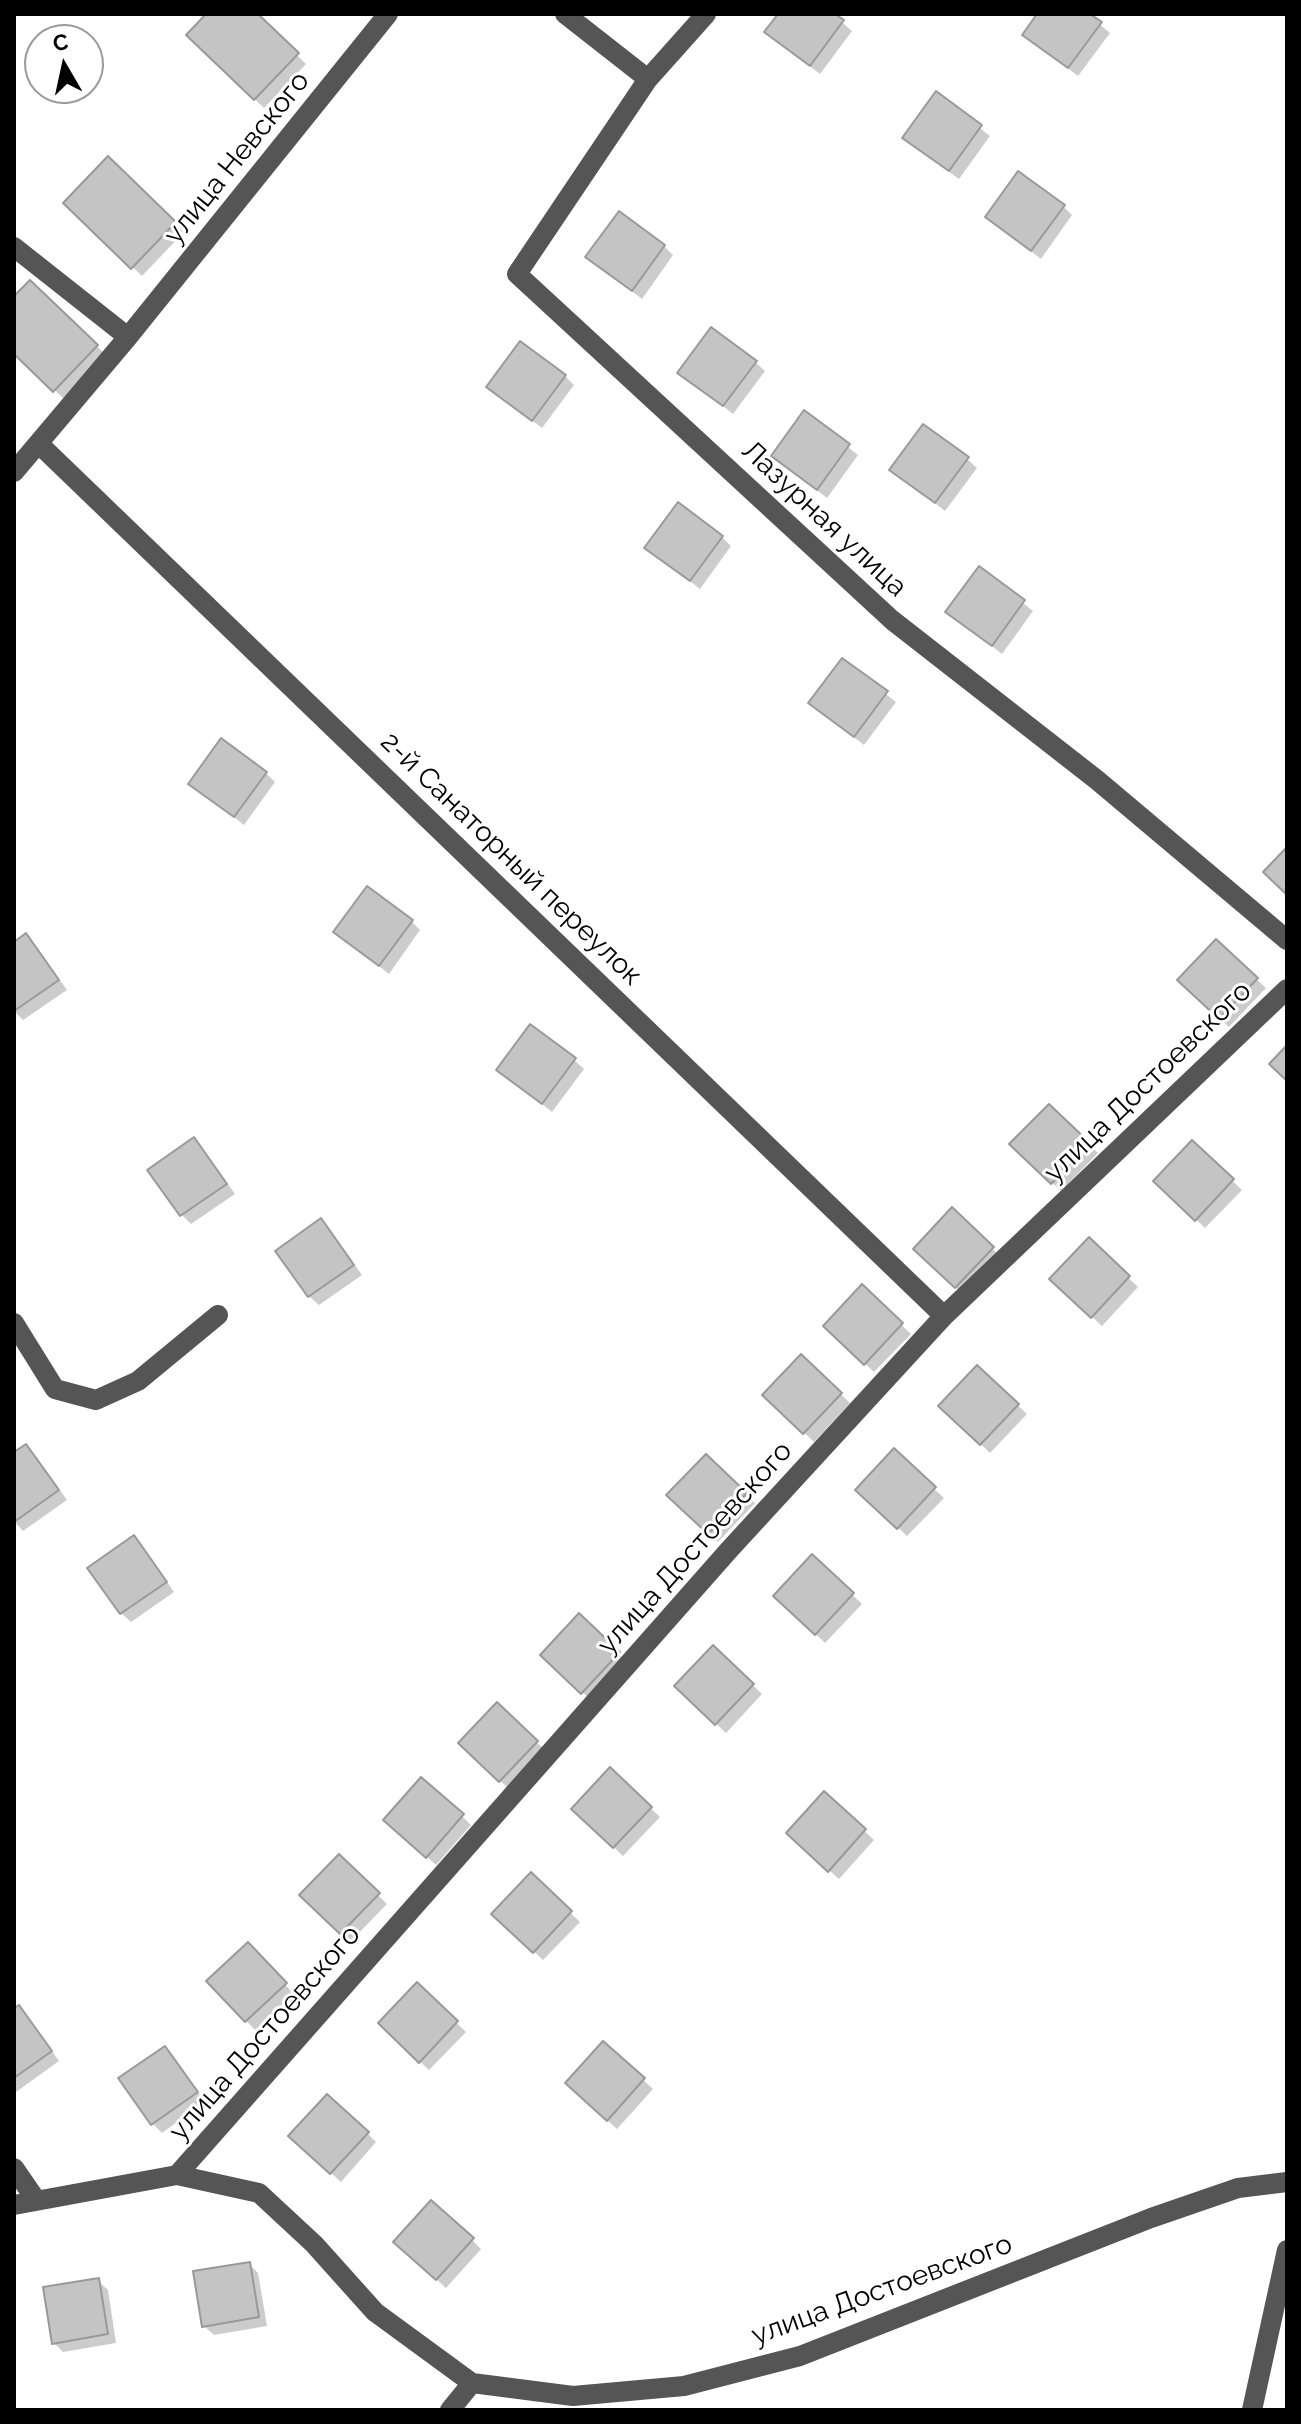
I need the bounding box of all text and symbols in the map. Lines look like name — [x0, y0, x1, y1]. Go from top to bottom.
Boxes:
north arrow — [24, 24, 104, 104]
text: С — [51, 28, 70, 56]
street label: улица Невского — [157, 65, 317, 251]
street label: Лазурная улица — [735, 434, 913, 604]
street label: 2-й Санаторный переулок — [373, 725, 649, 993]
street label: улица Достоевского — [1038, 975, 1258, 1189]
street label: улица Достоевского — [591, 1435, 799, 1661]
street label: улица Достоевского — [162, 1918, 368, 2148]
street label: улица Достоевского — [747, 2227, 1017, 2353]

